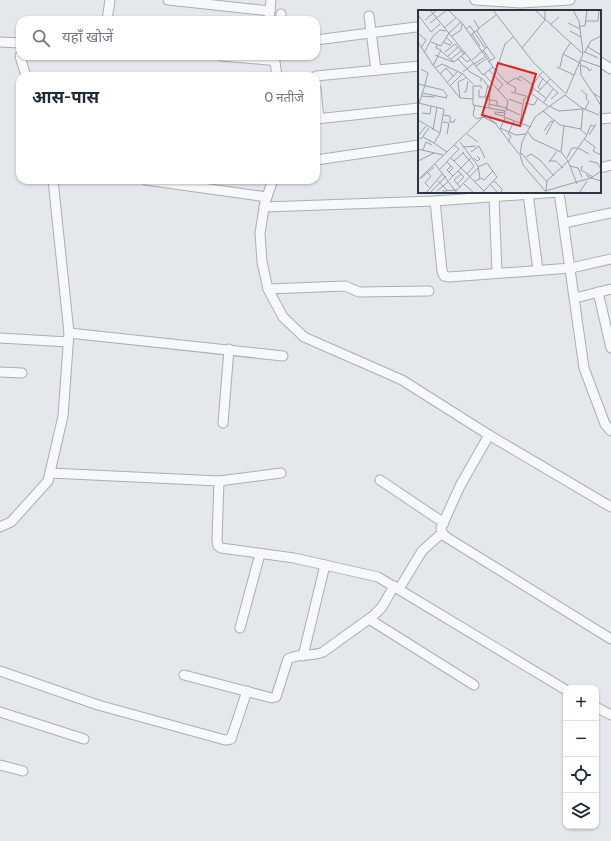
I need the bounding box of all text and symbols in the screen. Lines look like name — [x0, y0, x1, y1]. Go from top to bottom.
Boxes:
inset map — [418, 10, 601, 193]
search box — [16, 16, 320, 60]
icon: search — [30, 27, 52, 49]
text: यहाँ खोजें — [62, 28, 113, 46]
text: आस-पास — [32, 87, 99, 107]
text: 0 नतीजे — [264, 89, 304, 105]
map controls — [563, 685, 599, 829]
button: + — [563, 685, 599, 721]
button: − — [563, 721, 599, 757]
button: locate — [563, 757, 599, 793]
button: layers — [563, 793, 599, 829]

